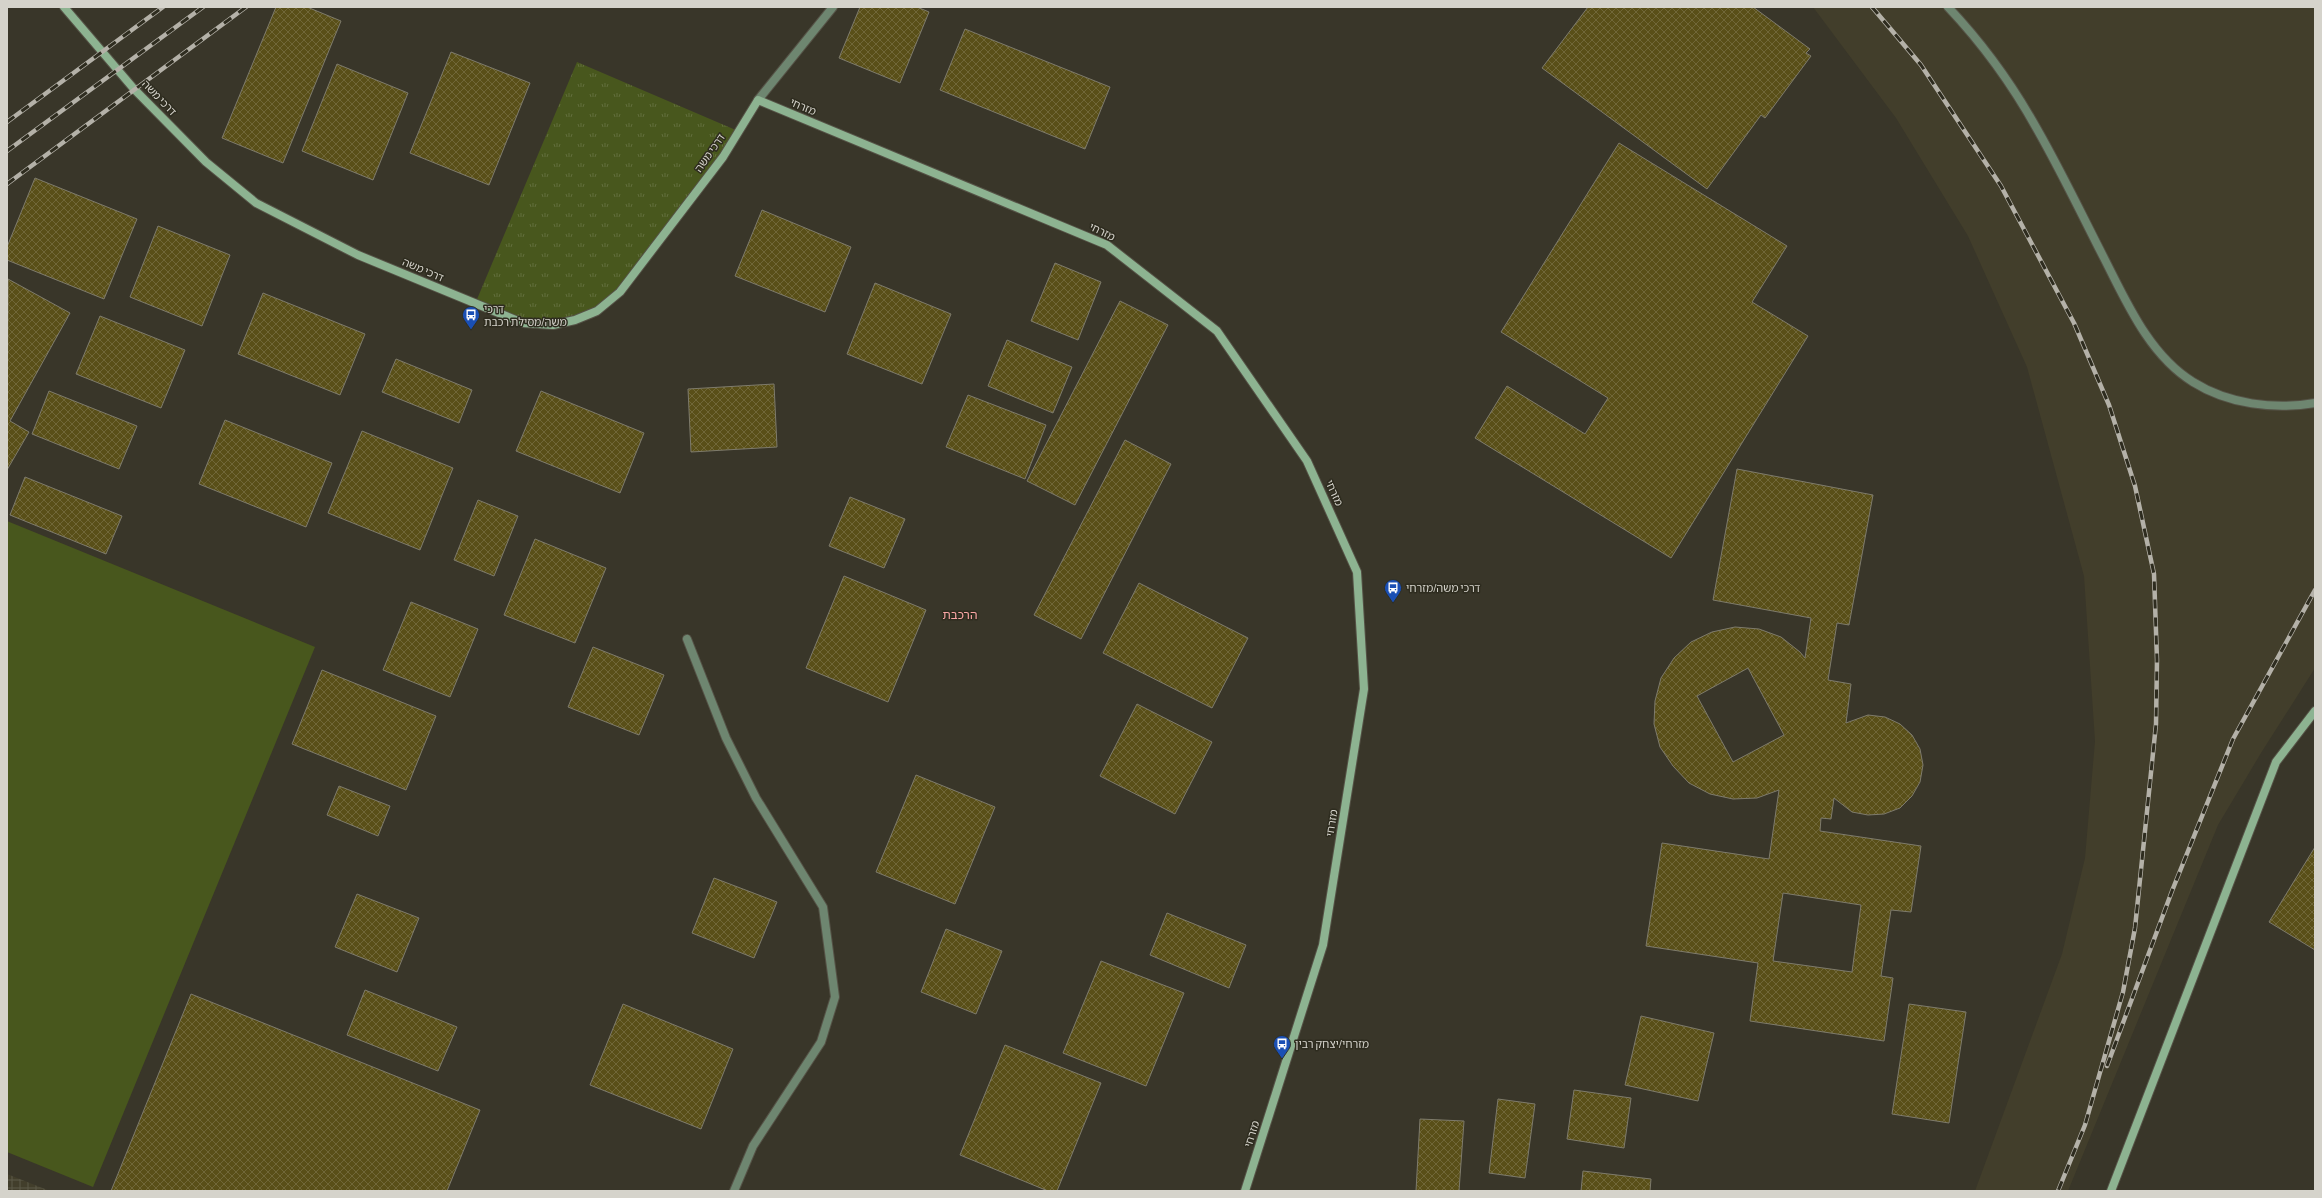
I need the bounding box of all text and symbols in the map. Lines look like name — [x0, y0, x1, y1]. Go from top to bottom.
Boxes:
street label: דרכי משה — [139, 78, 179, 118]
street label: מזרחי — [788, 96, 818, 118]
street label: דרכי משה — [692, 131, 728, 175]
street label: מזרחי — [1087, 220, 1117, 244]
street label: דרכי משה — [400, 255, 446, 285]
place label: דרכי משה/מסילת רכבת — [484, 303, 567, 329]
bus stop icon: דרכי משה/מסילת רכבת — [461, 305, 481, 330]
street label: מזרחי — [1323, 478, 1345, 508]
bus stop icon: דרכי משה/מזרחי — [1383, 578, 1403, 603]
place label: דרכי משה/מזרחי — [1406, 582, 1480, 595]
district label: הרכבת — [943, 608, 977, 623]
street label: מזרחי — [1323, 809, 1341, 837]
bus stop icon: מזרחי/יצחק רבין — [1272, 1034, 1292, 1059]
place label: מזרחי/יצחק רבין — [1295, 1038, 1369, 1051]
street label: מזרחי — [1242, 1119, 1262, 1149]

